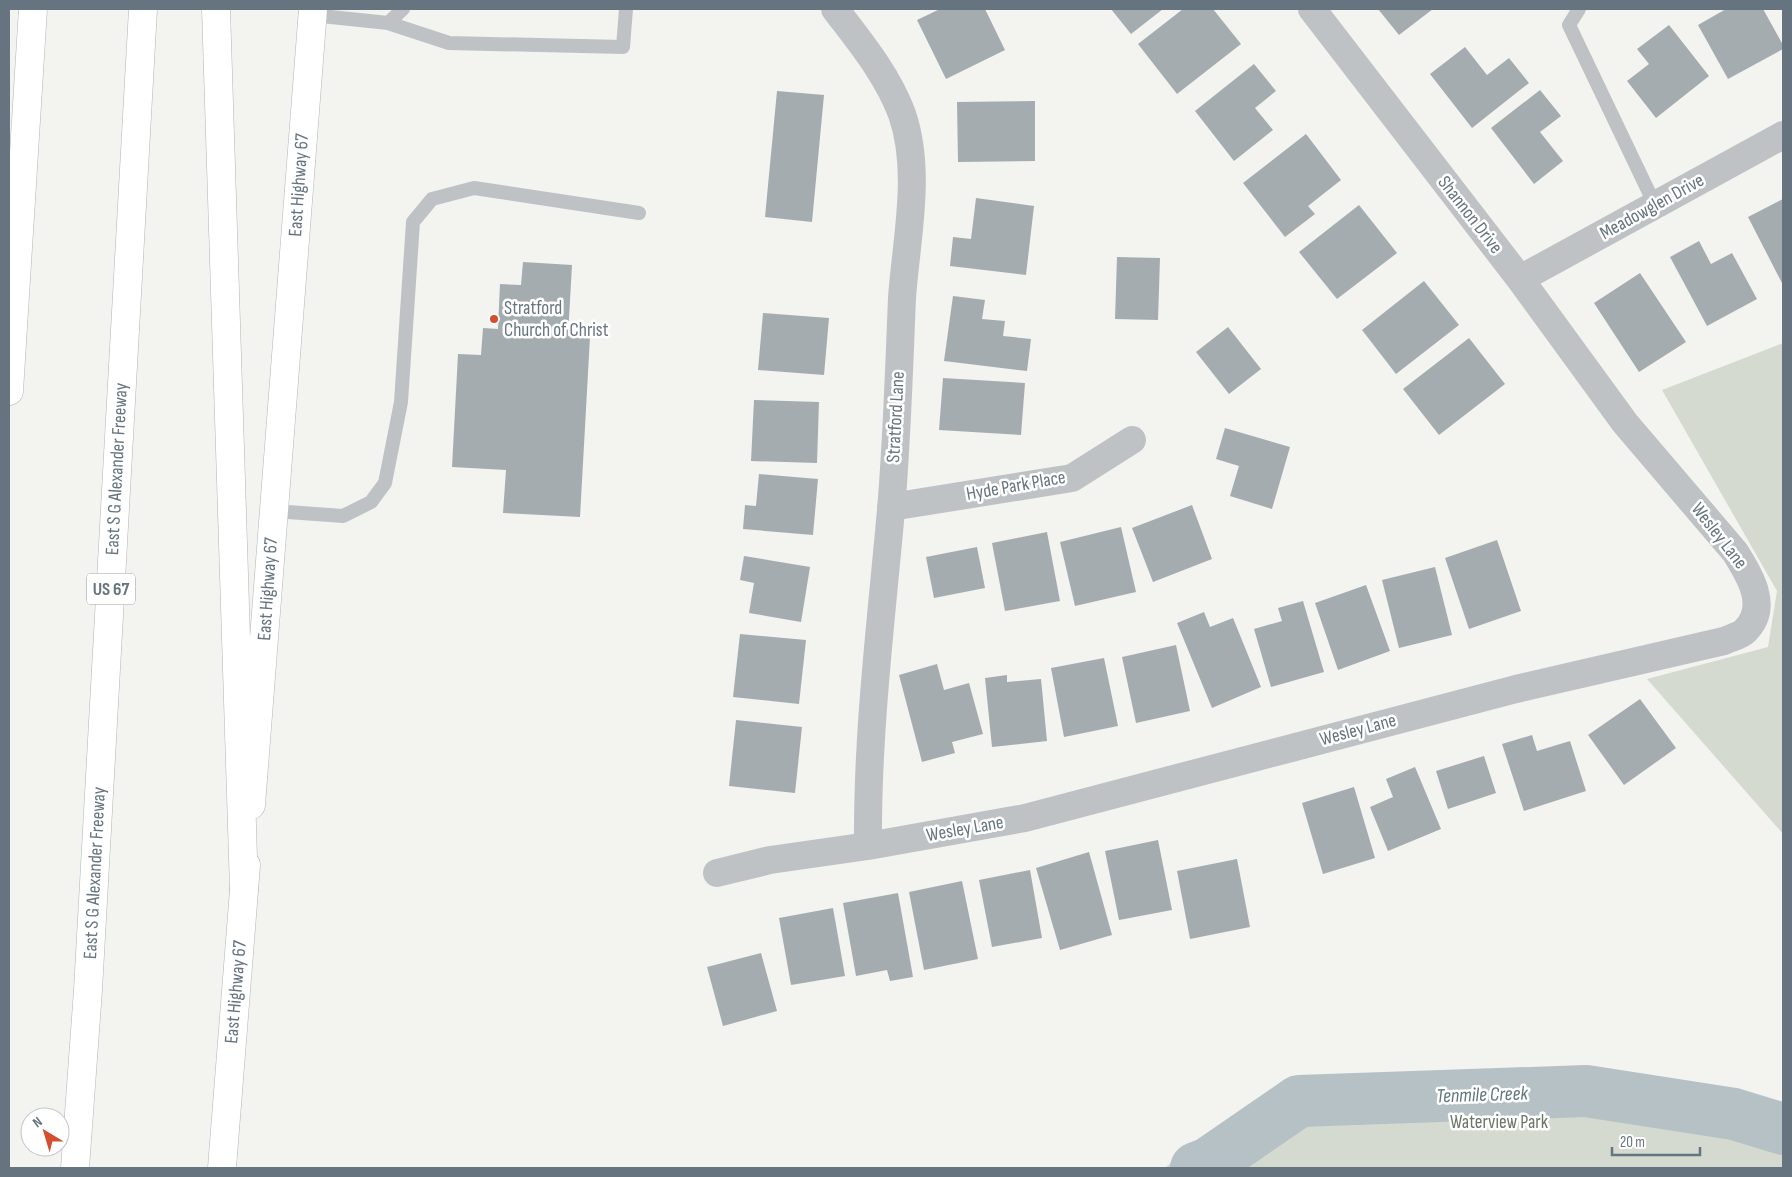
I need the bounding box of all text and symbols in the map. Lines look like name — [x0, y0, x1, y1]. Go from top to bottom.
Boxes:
street label: East Highway 67 — [284, 132, 314, 237]
street label: Meadowglen Drive — [1596, 169, 1708, 245]
street label: Shannon Drive — [1433, 172, 1507, 258]
place label: Stratford Church of Christ — [504, 297, 609, 342]
marker: Stratford Church of Christ — [488, 313, 500, 325]
street label: Stratford Lane — [882, 371, 910, 463]
street label: East S G Alexander Freeway — [101, 382, 133, 556]
street label: Hyde Park Place — [965, 466, 1067, 506]
street label: Wesley Lane — [1686, 498, 1752, 574]
street label: East Highway 67 — [253, 536, 283, 641]
road number: US 67 — [87, 574, 135, 604]
street label: Wesley Lane — [1317, 709, 1399, 751]
street label: East S G Alexander Freeway — [79, 786, 111, 960]
street label: Wesley Lane — [925, 811, 1005, 847]
street label: East Highway 67 — [220, 939, 252, 1044]
water label: Tenmile Creek — [1436, 1081, 1529, 1109]
north arrow — [20, 1107, 70, 1157]
park label: Waterview Park — [1450, 1111, 1549, 1134]
text: N — [29, 1113, 45, 1131]
scale bar — [1612, 1124, 1700, 1156]
text: 20 m — [1620, 1133, 1645, 1152]

